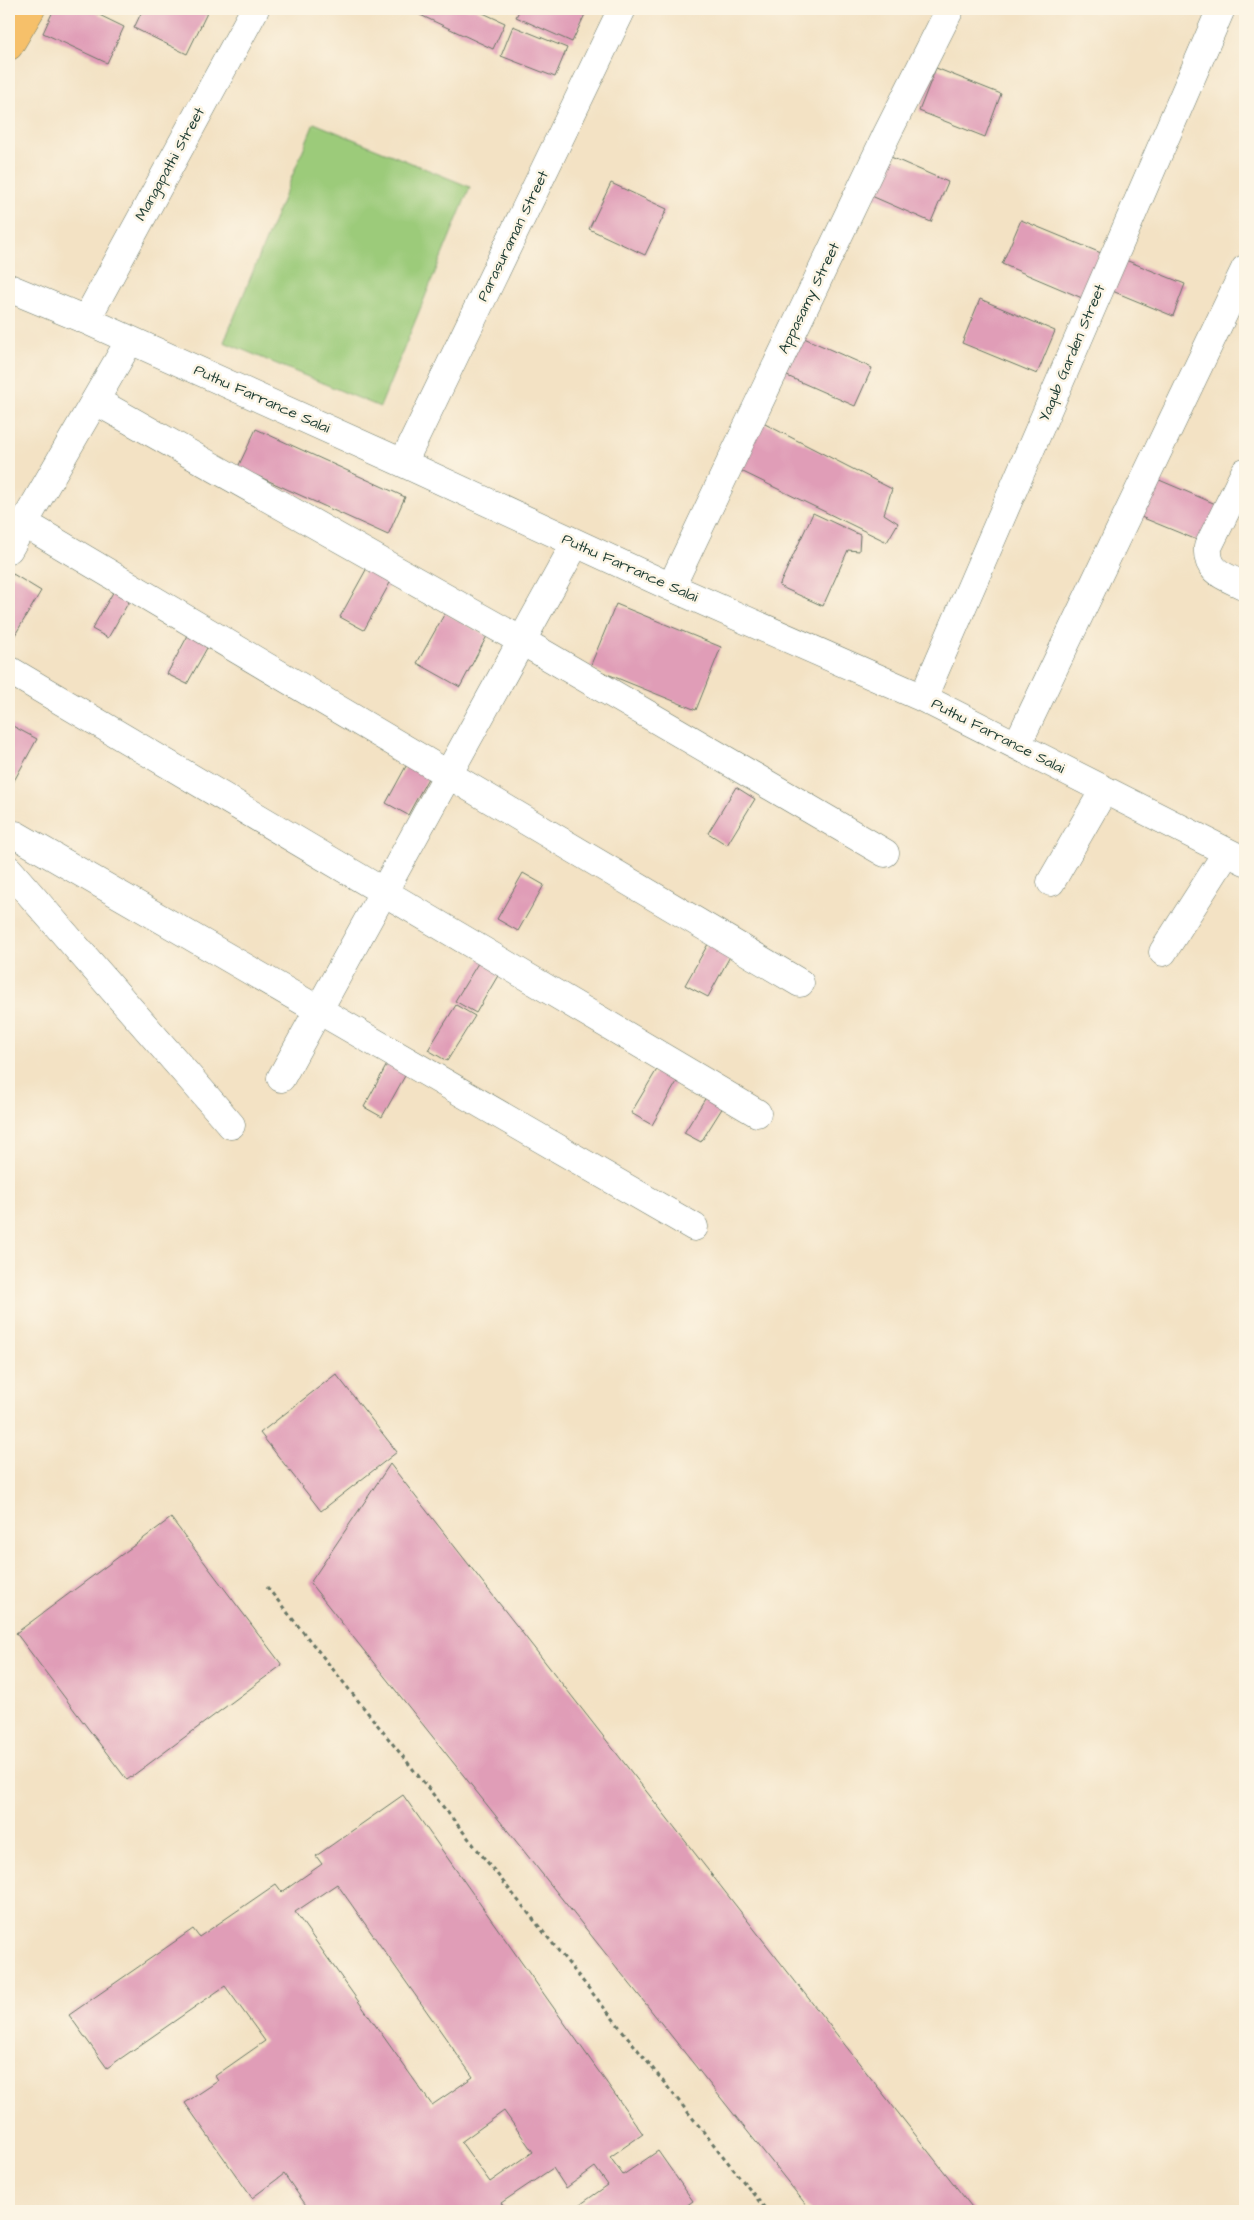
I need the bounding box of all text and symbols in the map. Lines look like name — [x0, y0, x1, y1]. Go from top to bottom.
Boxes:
street label: Mangapathi Street — [130, 103, 211, 225]
street label: Parasuraman Street — [472, 167, 554, 305]
street label: Appasamy Street — [773, 239, 846, 358]
street label: Yaqub Garden Street — [1034, 281, 1110, 425]
street label: Puthu Farrance Salai — [191, 359, 334, 439]
street label: Puthu Farrance Salai — [559, 528, 702, 608]
street label: Puthu Farrance Salai — [928, 693, 1069, 779]

